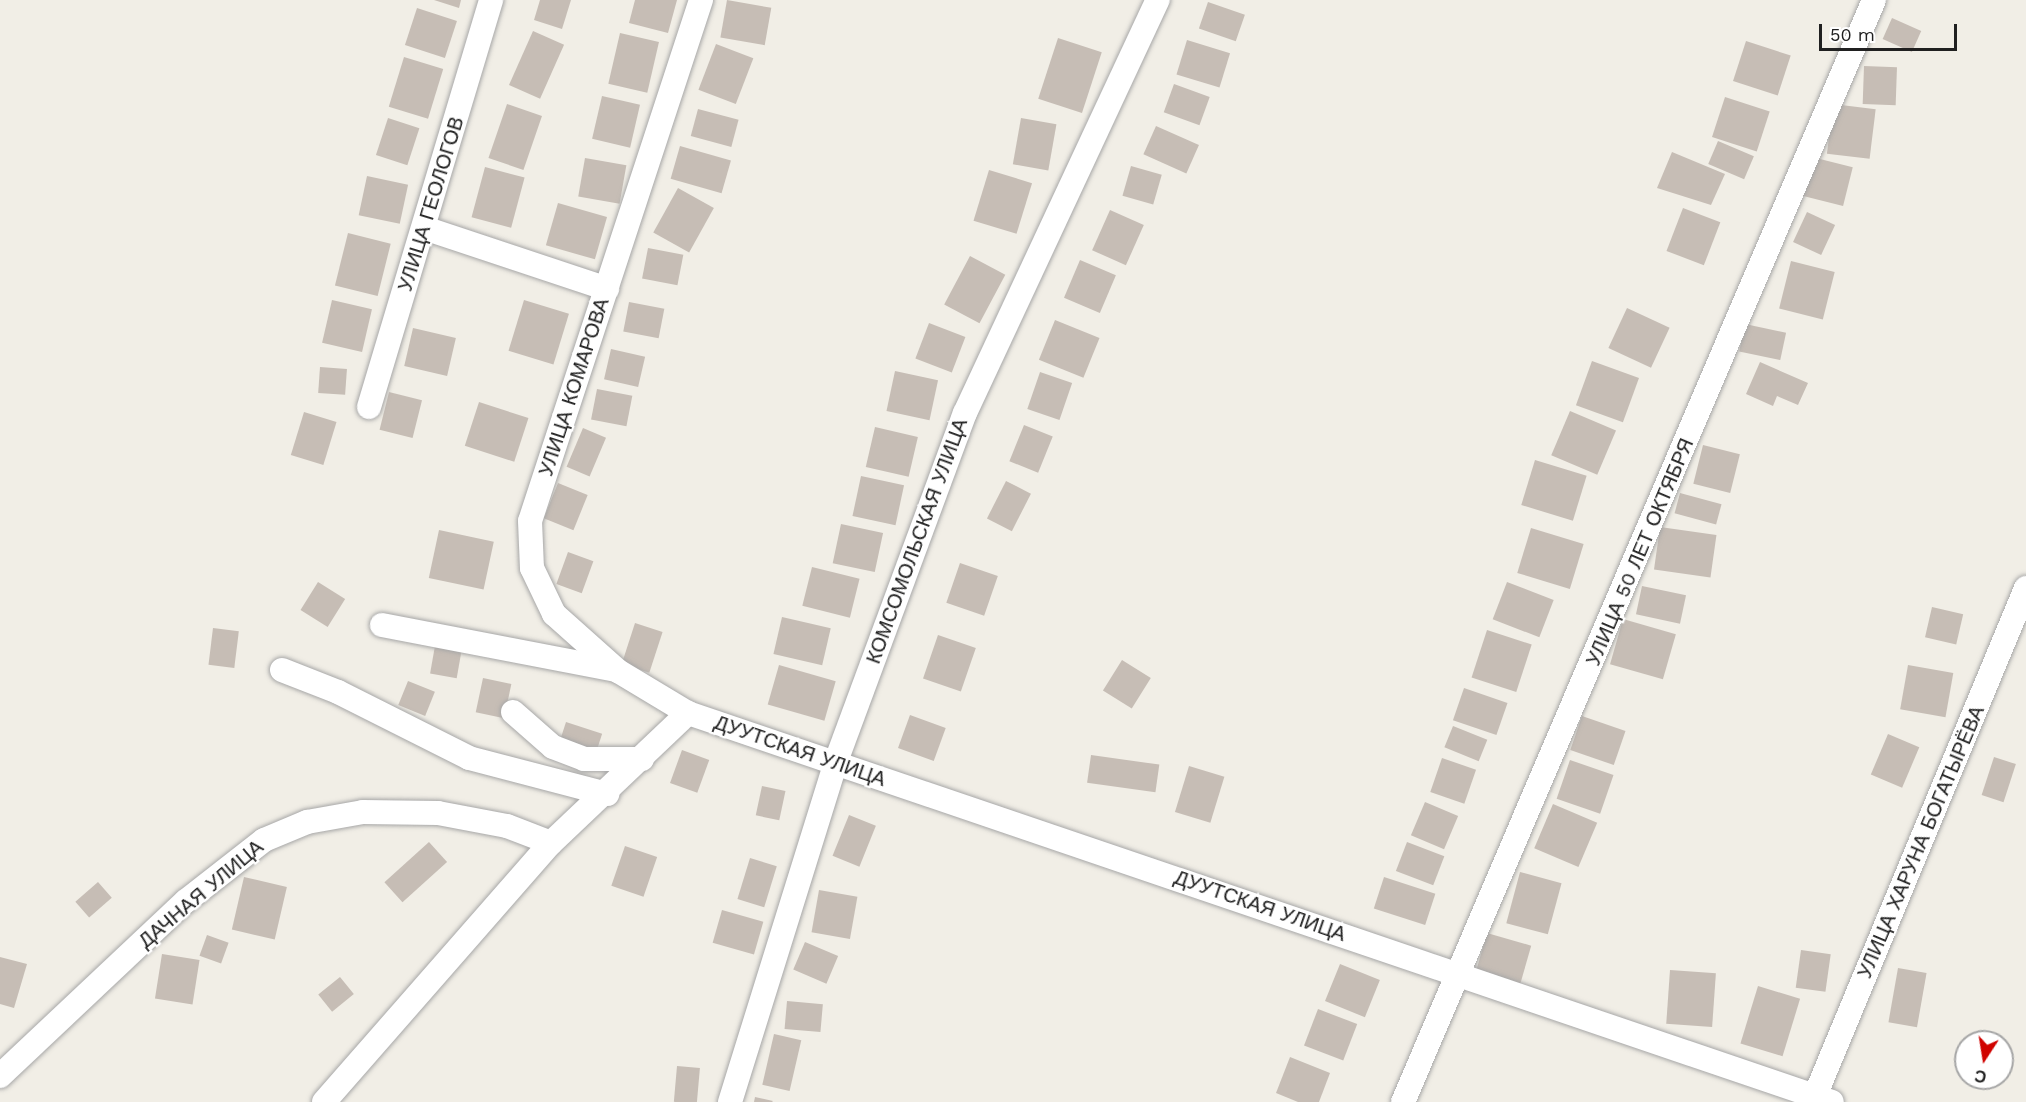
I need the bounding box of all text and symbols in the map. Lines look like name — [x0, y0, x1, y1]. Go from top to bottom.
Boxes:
scale bar — [1822, 12, 1960, 50]
text: 50 m — [1830, 24, 1875, 45]
street label: УЛИЦА ГЕОЛОГОВ — [393, 114, 469, 294]
street label: УЛИЦА КОМАРОВА — [534, 295, 614, 479]
street label: КОМСОМОЛЬСКАЯ УЛИЦА — [861, 415, 973, 667]
street label: УЛИЦА 50 ЛЕТ ОКТЯБРЯ — [1581, 435, 1699, 669]
street label: УЛИЦА ХАРУНА БОГАТЫРЁВА — [1853, 702, 1989, 982]
street label: ДУУТСКАЯ УЛИЦА — [711, 710, 889, 792]
street label: ДАЧНАЯ УЛИЦА — [134, 835, 268, 953]
street label: ДУУТСКАЯ УЛИЦА — [1171, 865, 1349, 947]
north arrow — [1954, 1030, 2014, 1090]
text: С — [1973, 1066, 1988, 1087]

